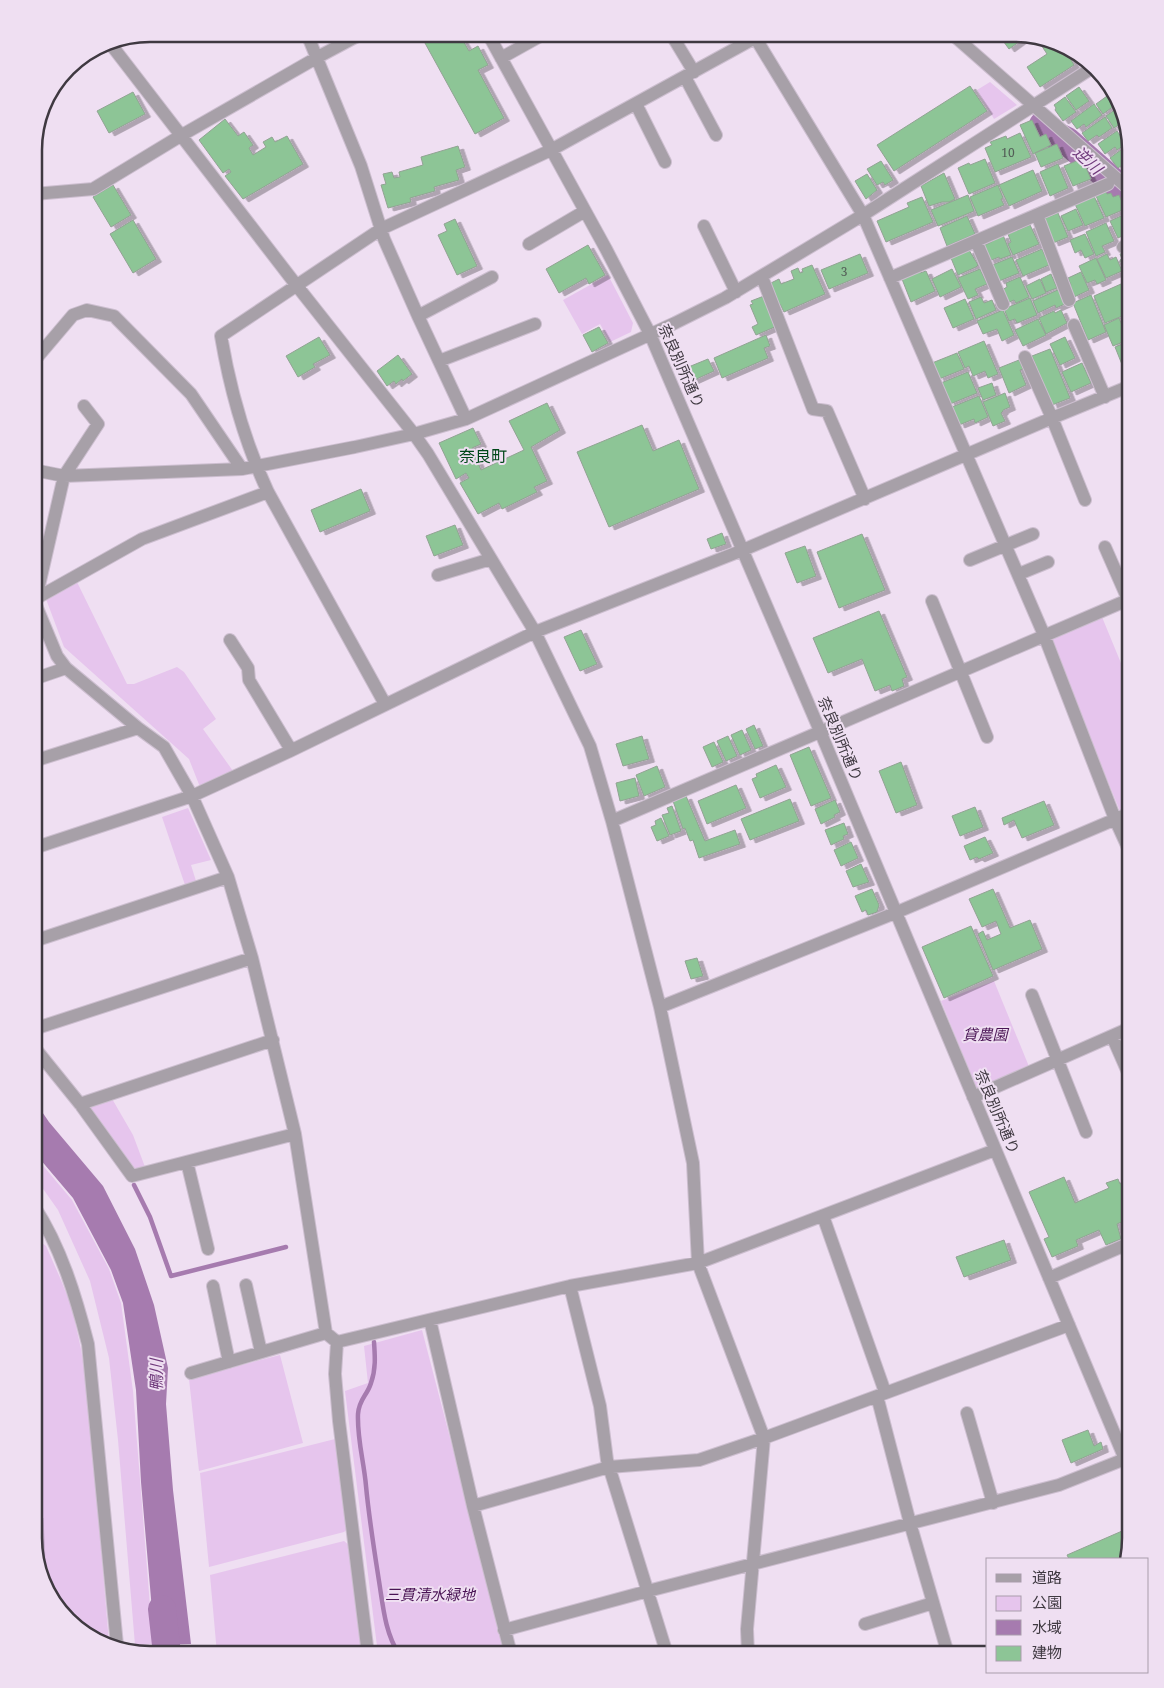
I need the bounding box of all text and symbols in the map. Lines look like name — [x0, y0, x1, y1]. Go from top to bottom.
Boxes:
water label: 逆川 — [1069, 141, 1109, 180]
house number: 10 — [1001, 144, 1015, 161]
house number: 3 — [841, 263, 848, 280]
street label: 奈良別所通り — [654, 320, 709, 411]
district label: 奈良町 — [459, 445, 507, 467]
street label: 奈良別所通り — [814, 693, 868, 784]
park label: 貸農園 — [962, 1024, 1009, 1044]
street label: 奈良別所通り — [971, 1066, 1025, 1157]
water label: 鴨川 — [145, 1357, 167, 1391]
legend — [986, 1558, 1149, 1673]
text: 道路 — [1032, 1567, 1062, 1587]
park label: 三貫清水緑地 — [385, 1584, 477, 1604]
text: 公園 — [1032, 1592, 1062, 1612]
text: 水域 — [1032, 1617, 1062, 1637]
text: 建物 — [1032, 1642, 1062, 1662]

